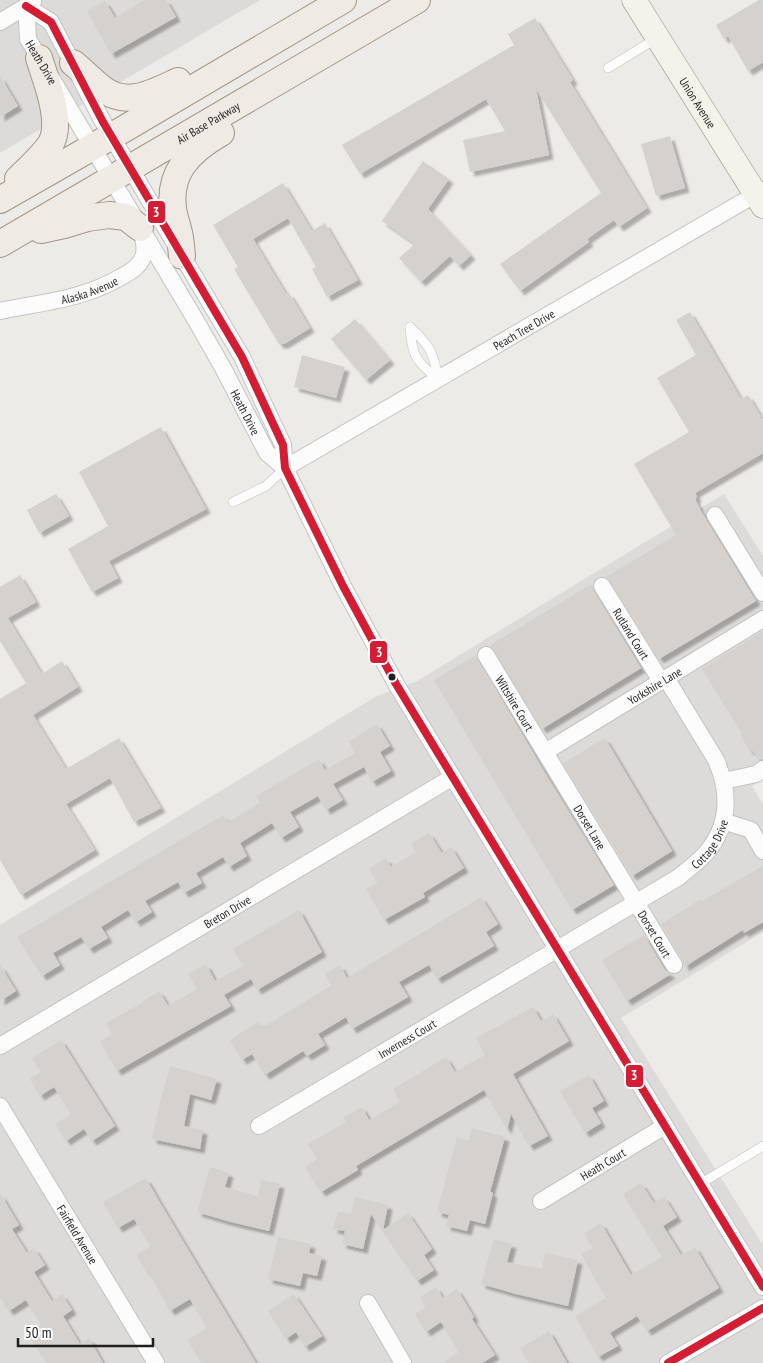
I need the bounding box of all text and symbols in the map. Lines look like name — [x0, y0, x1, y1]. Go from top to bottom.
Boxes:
street label: Heath Drive — [23, 37, 61, 87]
street label: Union Avenue — [677, 74, 720, 131]
street label: Air Base Parkway — [174, 98, 243, 147]
line badge: 3 — [147, 200, 166, 224]
text: 3 — [153, 203, 159, 221]
street label: Alaska Avenue — [59, 273, 120, 307]
street label: Peach Tree Drive — [490, 306, 557, 353]
street label: Heath Drive — [228, 387, 264, 437]
street label: Rutland Court — [610, 605, 653, 662]
line badge: 3 — [369, 640, 388, 664]
text: 3 — [376, 643, 382, 661]
street label: Yorkshire Lane — [625, 663, 684, 707]
unlabelled marker — [387, 672, 397, 682]
street label: Wiltshire Court — [493, 672, 538, 734]
street label: Dorset Lane — [571, 802, 610, 852]
street label: Cottage Drive — [688, 818, 731, 872]
street label: Breton Drive — [201, 891, 253, 931]
street label: Dorset Court — [635, 908, 675, 961]
street label: Inverness Court — [375, 1015, 439, 1061]
line badge: 3 — [625, 1064, 644, 1088]
text: 3 — [631, 1066, 637, 1084]
street label: Heath Court — [577, 1144, 628, 1183]
street label: Fairfield Avenue — [54, 1202, 102, 1267]
scale bar — [18, 1316, 152, 1348]
text: 50 m — [25, 1323, 51, 1342]

